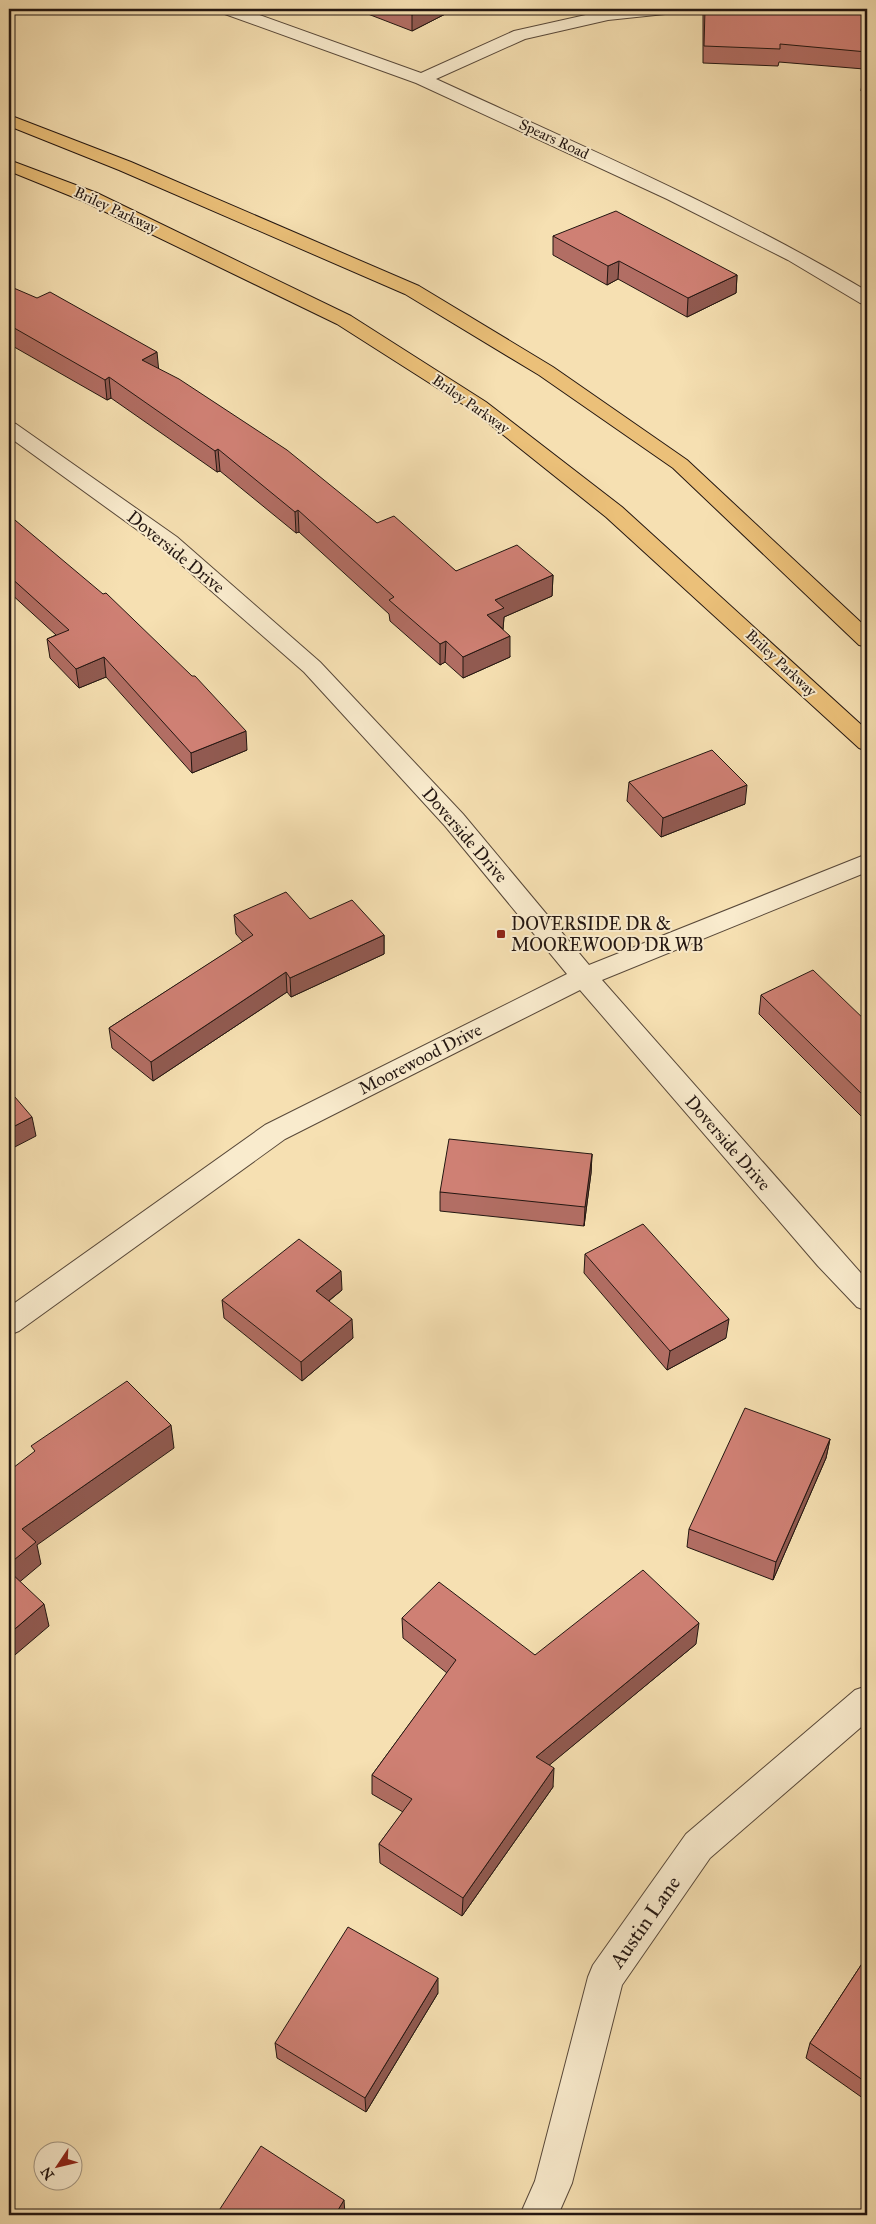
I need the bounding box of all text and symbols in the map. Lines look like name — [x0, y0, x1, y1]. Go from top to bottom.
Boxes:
street label: Spears Road — [516, 115, 592, 163]
street label: Briley Parkway — [71, 183, 162, 238]
street label: Briley Parkway — [429, 371, 514, 438]
street label: Doverside Drive — [123, 506, 229, 598]
street label: Briley Parkway — [742, 626, 821, 701]
street label: Doverside Drive — [418, 783, 512, 887]
place label: DOVERSIDE DR & MOOREWOOD DR WB — [511, 913, 704, 956]
marker: DOVERSIDE DR & MOOREWOOD DR WB — [495, 928, 507, 940]
street label: Moorewood Drive — [355, 1018, 485, 1100]
street label: Doverside Drive — [681, 1091, 775, 1195]
street label: Austin Lane — [603, 1871, 686, 1974]
north arrow — [32, 2142, 82, 2192]
text: N — [37, 2163, 58, 2183]

